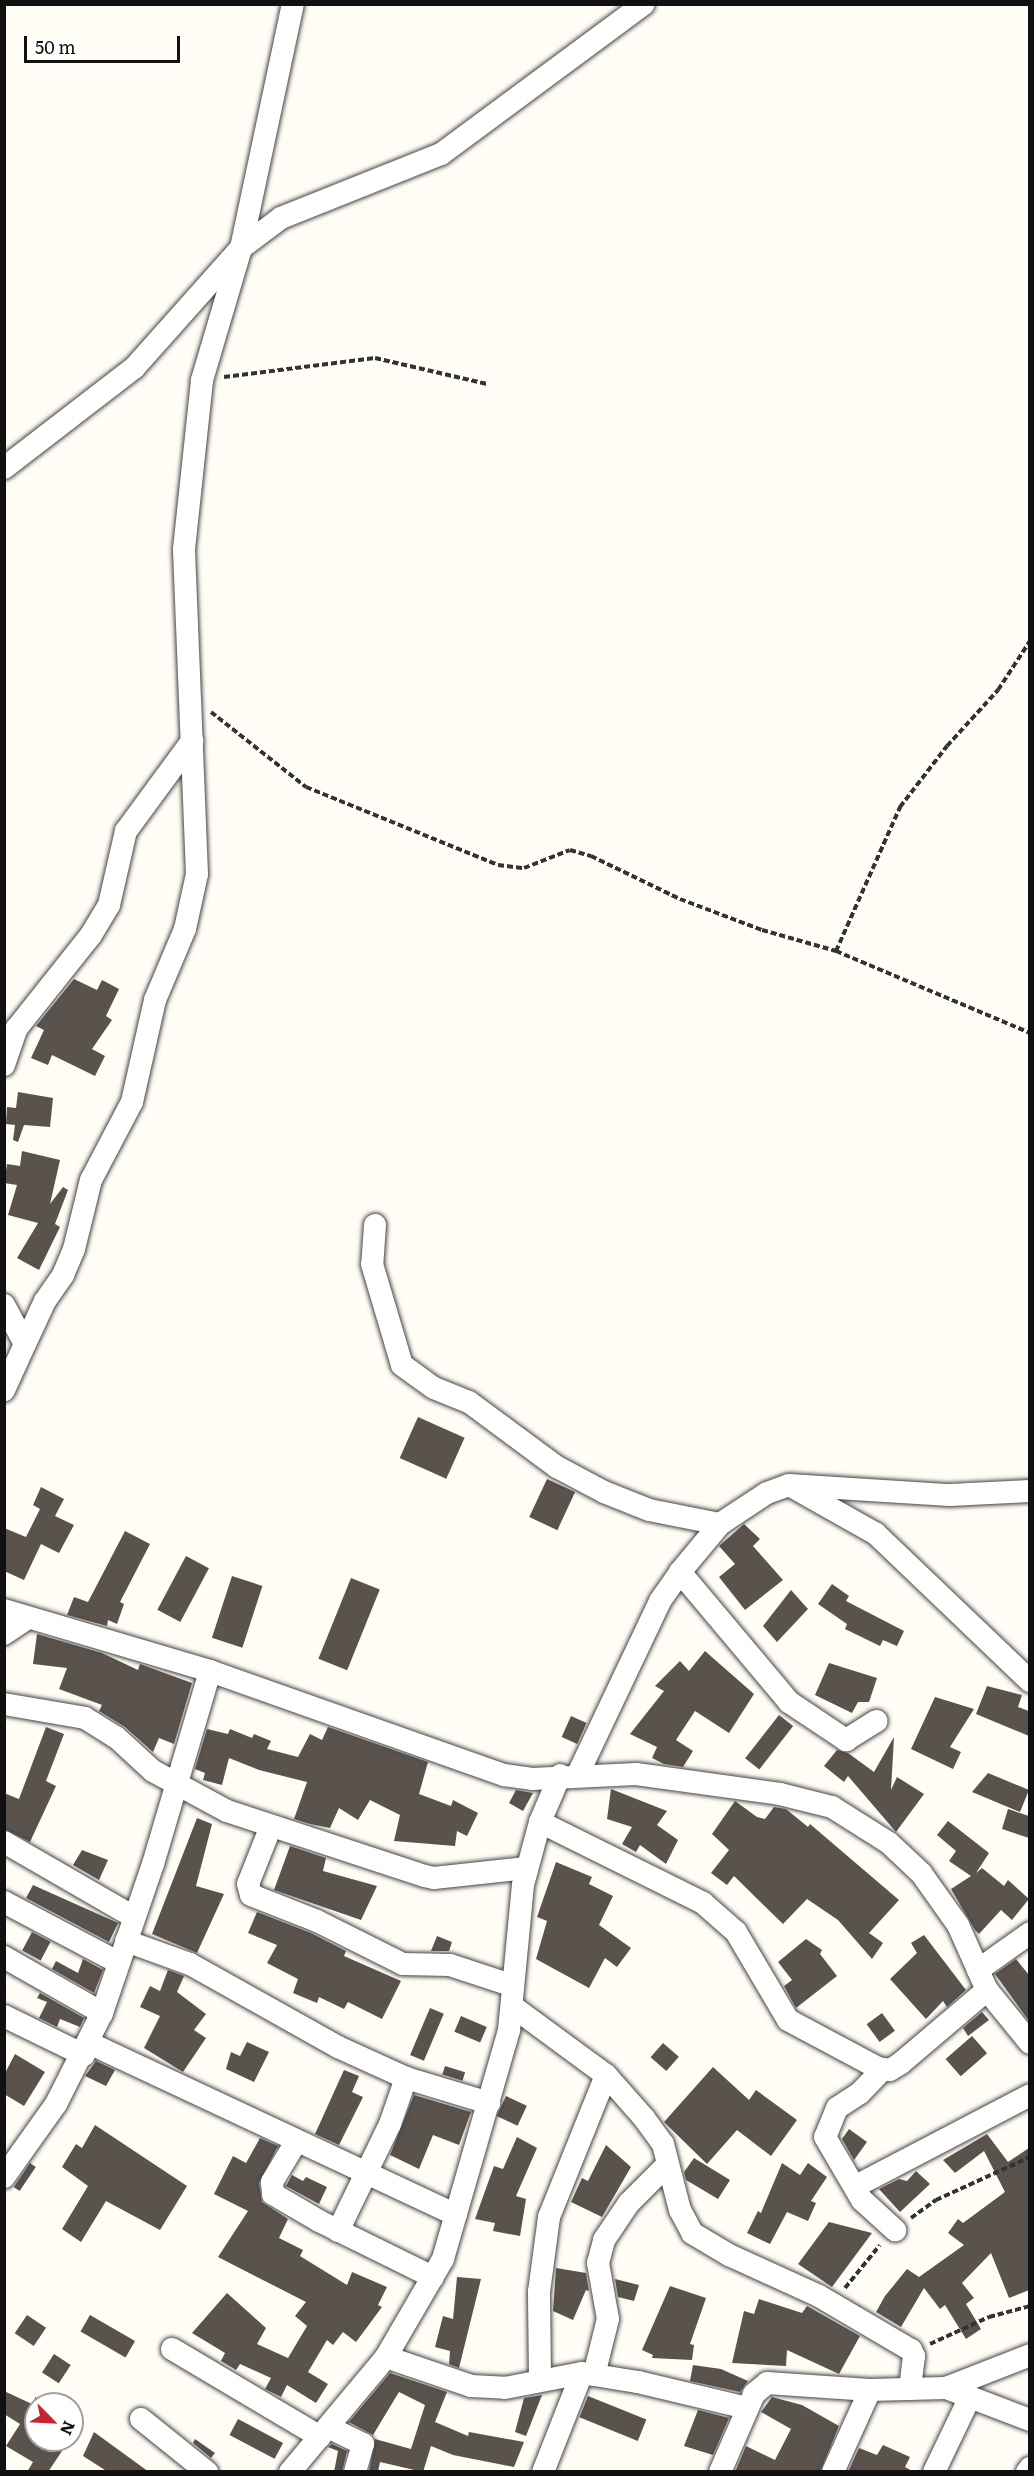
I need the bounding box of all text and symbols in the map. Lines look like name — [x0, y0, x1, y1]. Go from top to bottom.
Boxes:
scale bar — [27, 24, 183, 62]
text: 50 m — [35, 33, 76, 60]
north arrow — [24, 2392, 84, 2452]
text: N — [55, 2417, 82, 2440]

